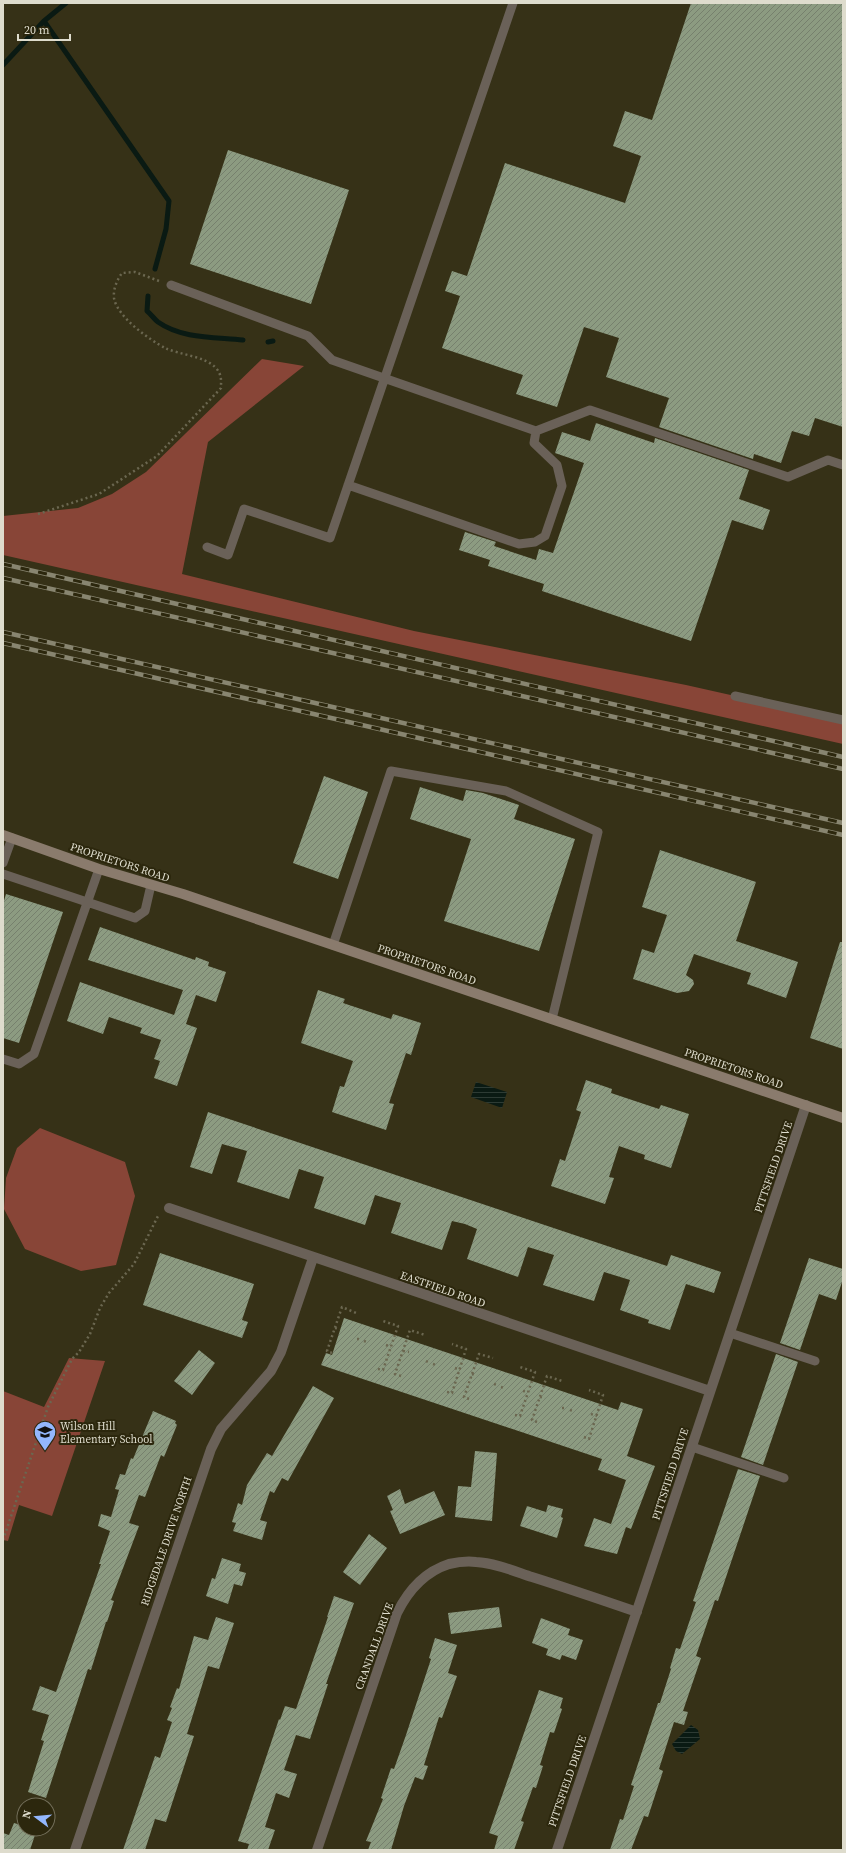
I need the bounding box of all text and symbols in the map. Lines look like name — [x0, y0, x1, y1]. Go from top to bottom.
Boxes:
scale bar — [18, 16, 70, 42]
text: 20 m — [24, 22, 50, 38]
street label: PROPRIETORS ROAD — [68, 839, 172, 886]
street label: PROPRIETORS ROAD — [375, 940, 479, 989]
street label: PROPRIETORS ROAD — [682, 1044, 786, 1093]
street label: PITTSFIELD DRIVE — [751, 1119, 796, 1215]
street label: EASTFIELD ROAD — [398, 1268, 488, 1311]
school or university icon: Wilson Hill Elementary School — [32, 1419, 58, 1452]
place label: Wilson Hill Elementary School — [60, 1419, 152, 1447]
street label: PITTSFIELD DRIVE — [649, 1426, 693, 1522]
street label: RIDGEDALE DRIVE NORTH — [137, 1474, 196, 1608]
street label: CRANDALL DRIVE — [352, 1600, 397, 1692]
street label: PITTSFIELD DRIVE — [545, 1733, 590, 1829]
north arrow — [16, 1797, 56, 1837]
text: N — [19, 1808, 35, 1820]

